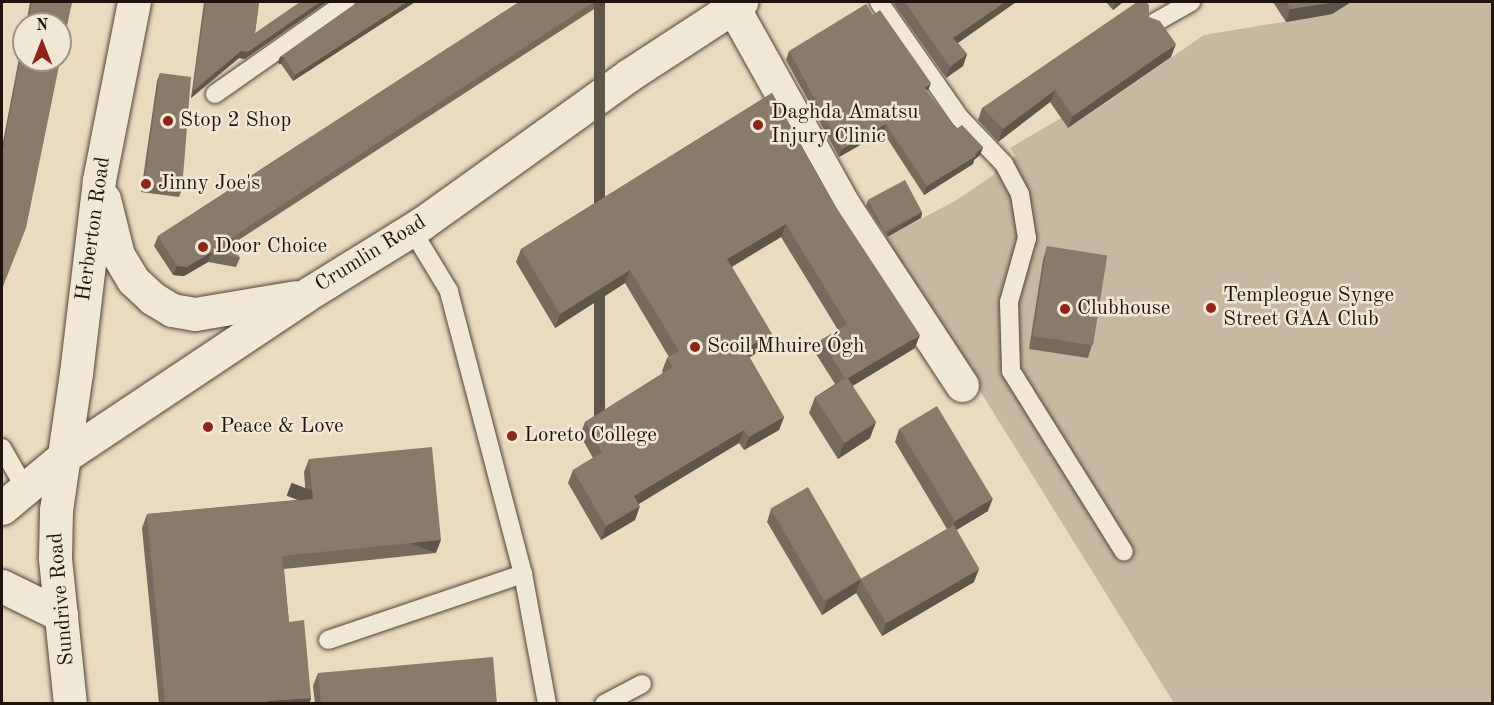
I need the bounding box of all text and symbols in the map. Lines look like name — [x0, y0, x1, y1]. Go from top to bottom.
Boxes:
north arrow — [12, 12, 72, 72]
text: N — [36, 18, 48, 34]
place label: Daghda Amatsu Injury Clinic — [771, 100, 919, 150]
place label: Stop 2 Shop — [180, 108, 291, 134]
marker: Stop 2 Shop — [161, 114, 175, 128]
marker: Daghda Amatsu Injury Clinic — [749, 116, 767, 134]
street label: Herberton Road — [71, 155, 117, 303]
place label: Jinny Joe's — [158, 171, 260, 197]
marker: Jinny Joe's — [139, 177, 153, 191]
street label: Crumlin Road — [311, 210, 431, 298]
place label: Door Choice — [215, 234, 327, 260]
marker: Door Choice — [196, 240, 210, 254]
place label: Templeogue Synge Street GAA Club — [1223, 283, 1394, 333]
place label: Clubhouse — [1077, 296, 1171, 322]
marker: Templeogue Synge Street GAA Club — [1204, 301, 1218, 315]
marker: Clubhouse — [1058, 302, 1072, 316]
place label: Scoil Mhuire Ógh — [707, 334, 864, 360]
marker: Scoil Mhuire Ógh — [688, 340, 702, 354]
place label: Peace & Love — [220, 414, 344, 440]
marker: Peace & Love — [201, 420, 215, 434]
place label: Loreto College — [524, 423, 657, 449]
marker: Loreto College — [505, 429, 519, 443]
street label: Sundrive Road — [44, 532, 80, 666]

